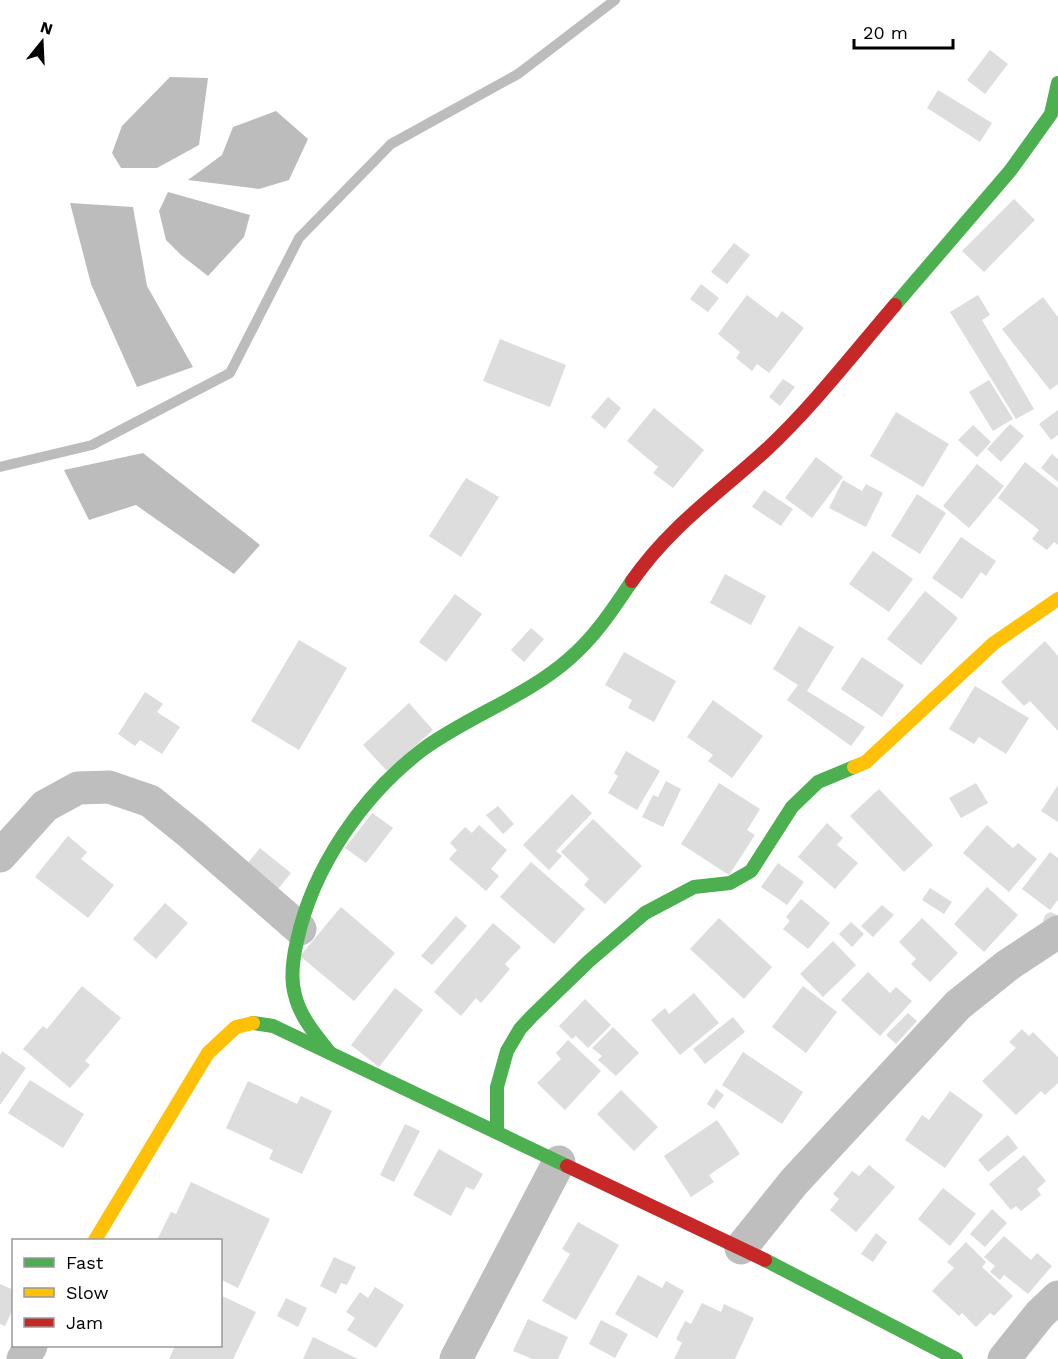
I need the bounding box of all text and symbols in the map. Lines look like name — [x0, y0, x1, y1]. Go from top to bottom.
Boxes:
north arrow — [12, 12, 72, 72]
scale bar — [854, 12, 953, 50]
text: N — [38, 17, 55, 39]
text: 20 m — [863, 22, 908, 43]
legend — [12, 1239, 222, 1347]
text: Fast — [66, 1252, 104, 1273]
text: Slow — [66, 1282, 109, 1303]
text: Jam — [66, 1312, 103, 1333]

